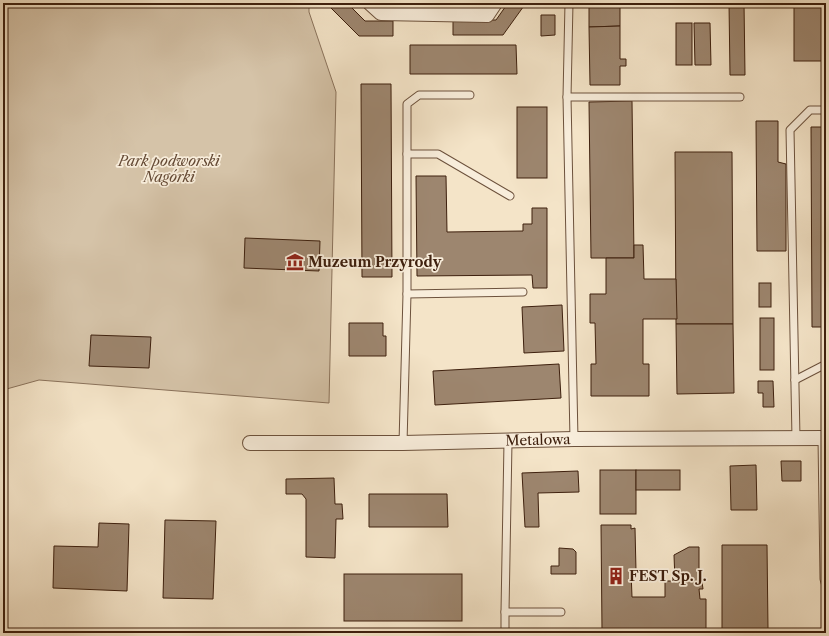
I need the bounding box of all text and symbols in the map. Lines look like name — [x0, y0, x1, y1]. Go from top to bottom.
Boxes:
park label: Park podworski Nagórki — [117, 152, 221, 186]
museum icon: Muzeum Przyrody — [285, 252, 305, 272]
place label: Muzeum Przyrody — [308, 253, 442, 271]
street label: Metalowa — [505, 430, 571, 450]
building icon: FEST Sp. J. — [606, 566, 626, 586]
place label: FEST Sp. J. — [629, 567, 707, 585]

